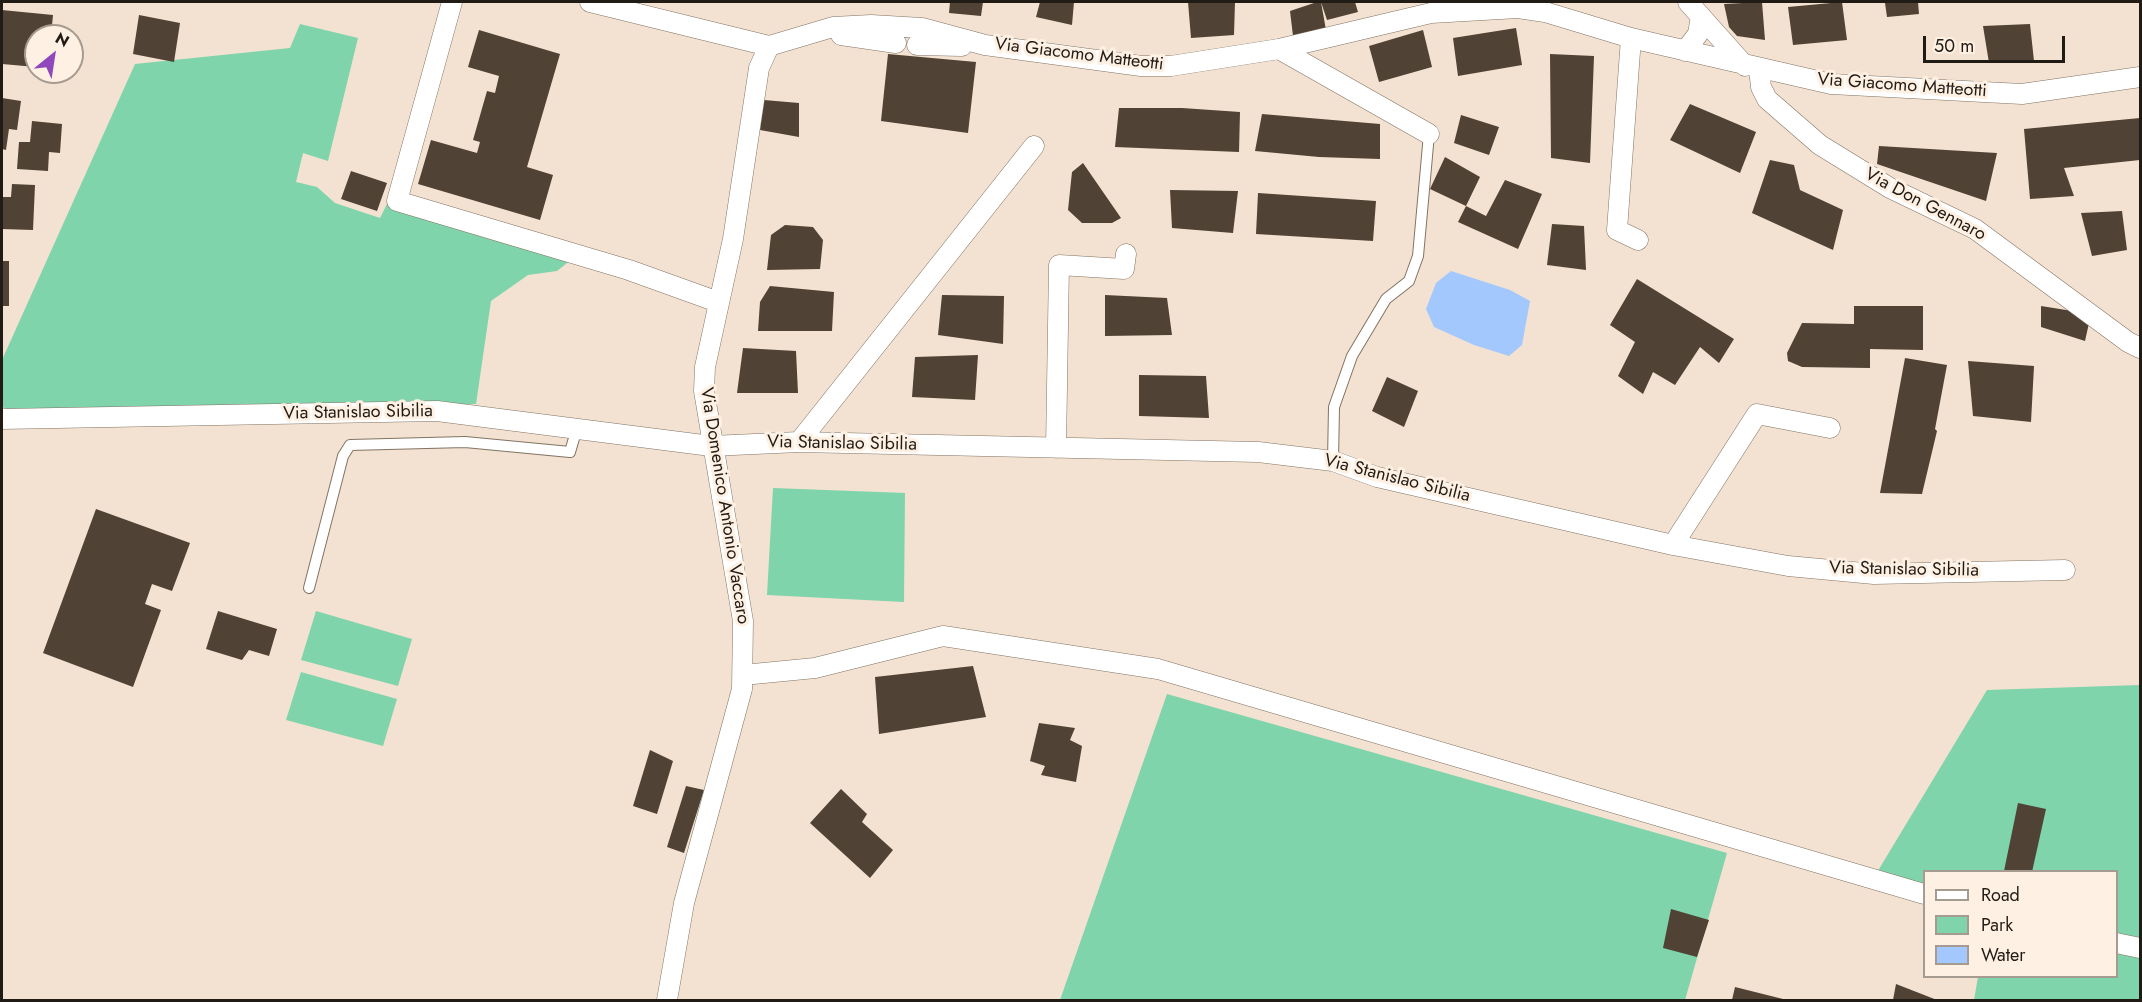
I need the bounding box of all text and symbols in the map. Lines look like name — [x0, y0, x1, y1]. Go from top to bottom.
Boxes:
north arrow — [24, 24, 84, 84]
scale bar — [1926, 24, 2068, 62]
text: N — [51, 27, 74, 53]
text: 50 m — [1934, 33, 1974, 59]
street label: Via Giacomo Matteotti — [993, 34, 1165, 76]
street label: Via Giacomo Matteotti — [1817, 69, 1987, 103]
street label: Via Don Gennaro — [1861, 164, 1989, 246]
street label: Via Domenico Antonio Vaccaro — [695, 386, 753, 626]
street label: Via Stanislao Sibilia — [283, 401, 433, 425]
street label: Via Stanislao Sibilia — [767, 432, 917, 456]
street label: Via Stanislao Sibilia — [1322, 450, 1472, 508]
street label: Via Stanislao Sibilia — [1829, 558, 1979, 582]
legend — [1923, 870, 2118, 978]
text: Road — [1981, 882, 2020, 908]
text: Park — [1981, 912, 2013, 938]
text: Water — [1981, 942, 2025, 968]

